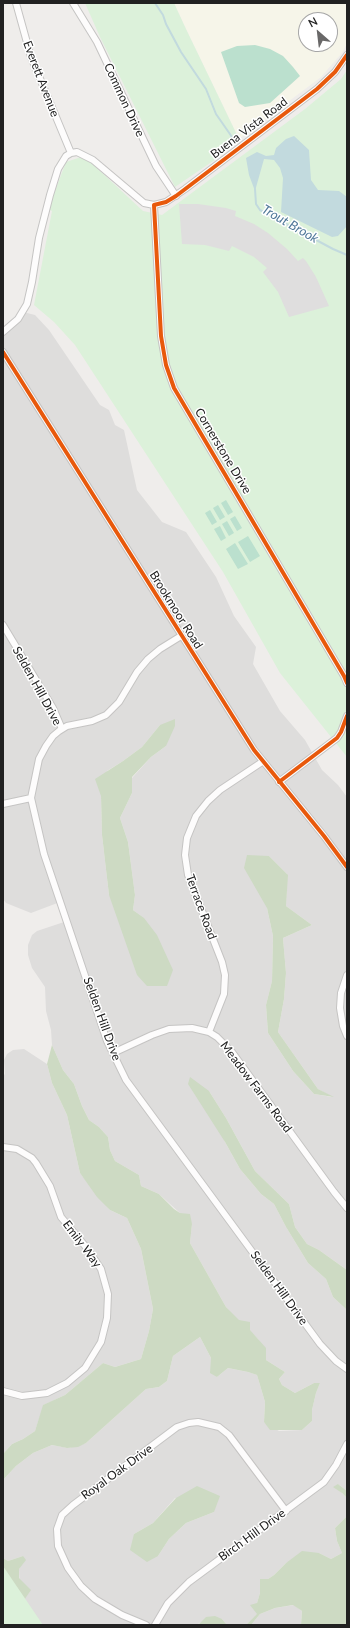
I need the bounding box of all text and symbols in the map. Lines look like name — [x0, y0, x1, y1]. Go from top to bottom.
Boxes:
north arrow — [298, 12, 338, 52]
text: N — [306, 14, 319, 30]
street label: Everett Avenue — [20, 39, 62, 119]
street label: Common Drive — [101, 61, 147, 139]
street label: Buena Vista Road — [208, 94, 290, 162]
water label: Trout Brook — [259, 202, 321, 246]
street label: Cornerstone Drive — [192, 406, 254, 496]
street label: Brookmoor Road — [146, 568, 206, 652]
street label: Selden Hill Drive — [9, 644, 65, 728]
street label: Terrace Road — [183, 872, 219, 942]
street label: Selden Hill Drive — [80, 975, 124, 1063]
street label: Meadow Farms Road — [217, 1039, 295, 1135]
street label: Emily Way — [60, 1218, 104, 1270]
street label: Selden Hill Drive — [247, 1248, 311, 1328]
street label: Royal Oak Drive — [78, 1441, 156, 1503]
street label: Birch Hill Drive — [216, 1506, 288, 1564]

